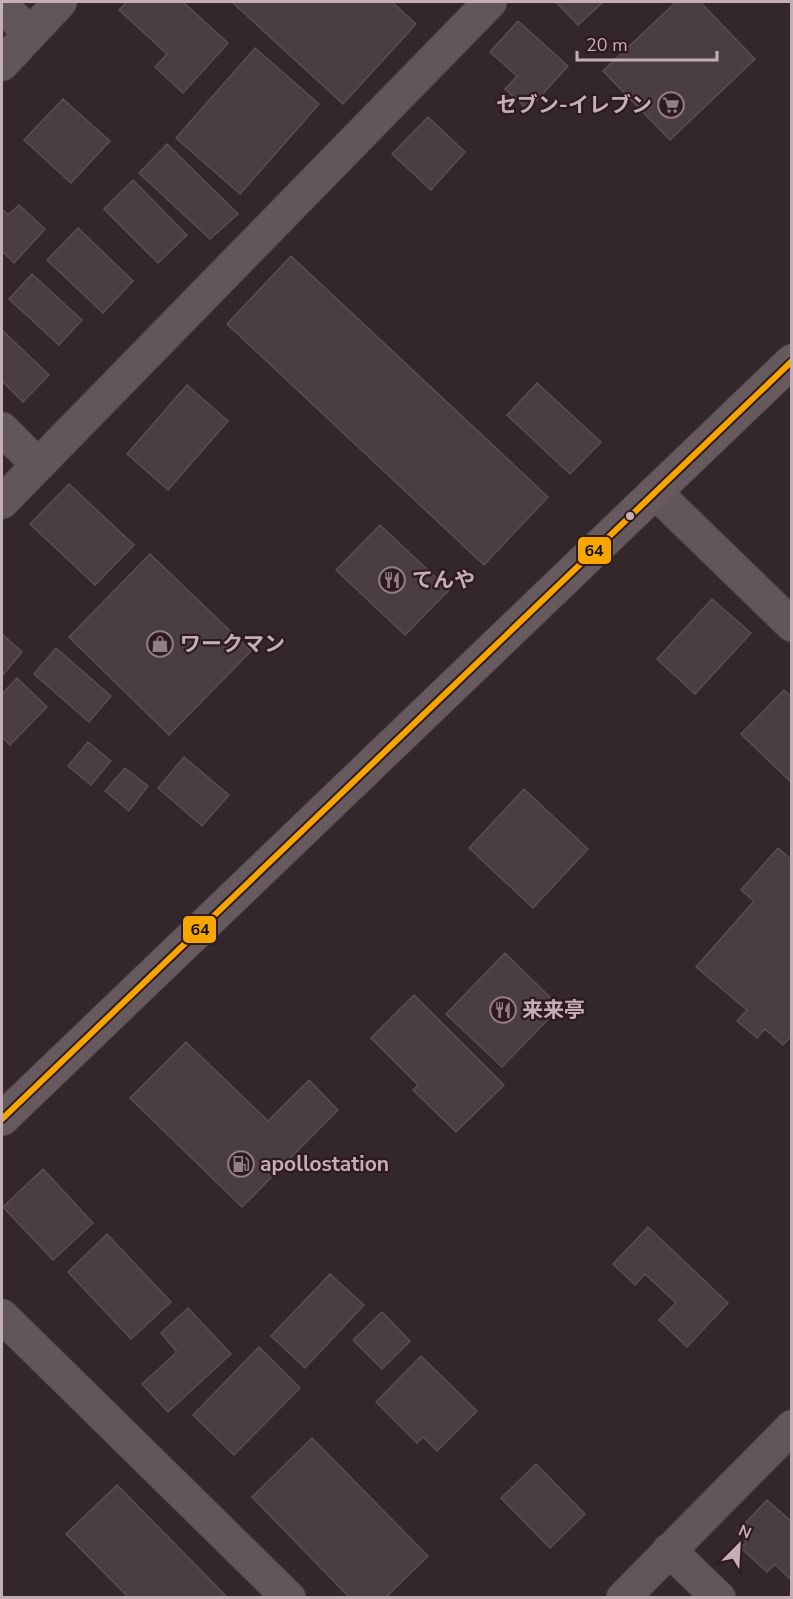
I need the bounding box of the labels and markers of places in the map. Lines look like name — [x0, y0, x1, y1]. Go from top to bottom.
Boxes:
supermarket icon: セブン-イレブン — [656, 90, 686, 120]
place label: セブン-イレブン — [496, 91, 652, 119]
unlabelled marker — [624, 510, 636, 522]
restaurant icon: てんや — [377, 565, 407, 595]
place label: てんや — [412, 566, 475, 594]
shop icon: ワークマン — [145, 629, 175, 659]
place label: ワークマン — [180, 630, 285, 658]
restaurant icon: 来来亭 — [488, 995, 518, 1025]
place label: 来来亭 — [522, 996, 585, 1024]
fuel station icon: apollostation — [226, 1149, 256, 1179]
place label: apollostation — [260, 1150, 389, 1178]

